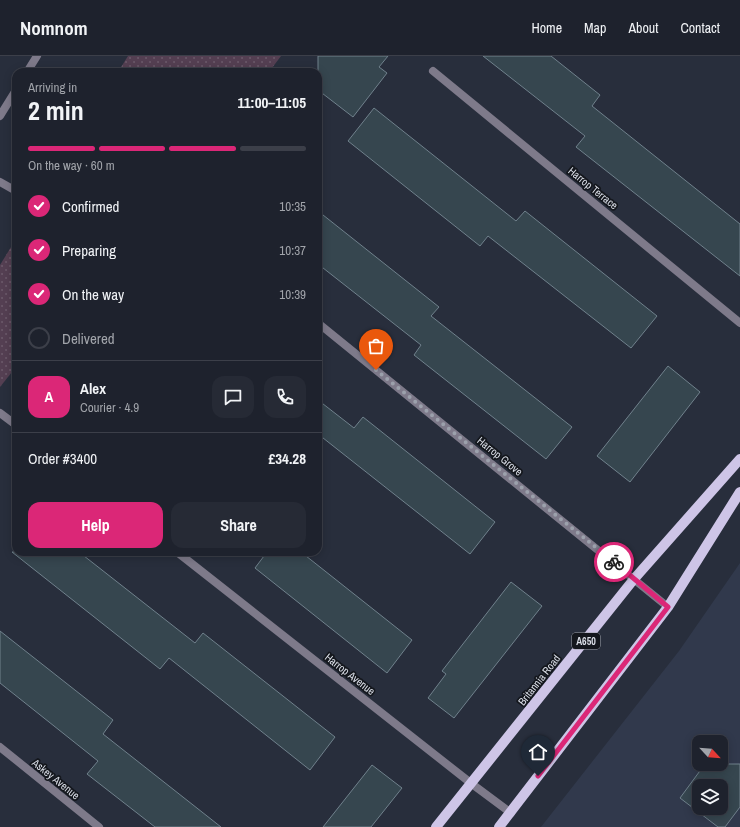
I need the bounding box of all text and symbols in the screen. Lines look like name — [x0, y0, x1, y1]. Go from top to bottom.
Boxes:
text: Nomnom — [20, 15, 88, 41]
text: Home — [531, 19, 562, 37]
text: Map — [584, 19, 606, 37]
text: About — [628, 19, 658, 37]
text: Contact — [680, 19, 720, 37]
text: Arriving in — [28, 79, 77, 96]
text: 11:00–11:05 — [238, 92, 306, 113]
text: 2 min — [28, 93, 84, 128]
text: On the way · 60 m — [28, 157, 115, 174]
street label: Harrop Terrace — [565, 164, 621, 212]
icon: check — [28, 195, 50, 217]
text: Confirmed — [62, 196, 119, 217]
text: 10:35 — [279, 198, 306, 215]
icon: check — [28, 239, 50, 261]
text: Preparing — [62, 240, 116, 261]
text: 10:37 — [279, 242, 306, 259]
icon: check — [28, 283, 50, 305]
text: On the way — [62, 284, 124, 305]
text: 10:39 — [279, 286, 306, 303]
text: Delivered — [62, 328, 115, 349]
pin — [359, 329, 393, 370]
icon: bag — [365, 335, 387, 357]
button: chat — [212, 376, 254, 418]
button: phone — [264, 376, 306, 418]
text: Alex — [80, 378, 106, 399]
text: A — [45, 386, 53, 407]
text: Courier · 4.9 — [80, 399, 139, 416]
street label: Harrop Grove — [474, 433, 526, 479]
text: Order #3400 — [28, 448, 97, 469]
text: £34.28 — [268, 448, 306, 469]
button: Help — [28, 502, 163, 548]
button: Share — [171, 502, 306, 548]
courier — [594, 542, 634, 582]
icon: bike — [603, 551, 625, 573]
road number: A650 — [572, 633, 600, 649]
street label: Harrop Avenue — [322, 650, 378, 698]
street label: Britannia Road — [515, 652, 563, 708]
pin — [521, 735, 555, 776]
north arrow — [692, 735, 728, 771]
map controls — [692, 735, 728, 815]
icon: home — [527, 741, 549, 763]
street label: Askey Avenue — [29, 755, 83, 802]
button: layers — [692, 779, 728, 815]

